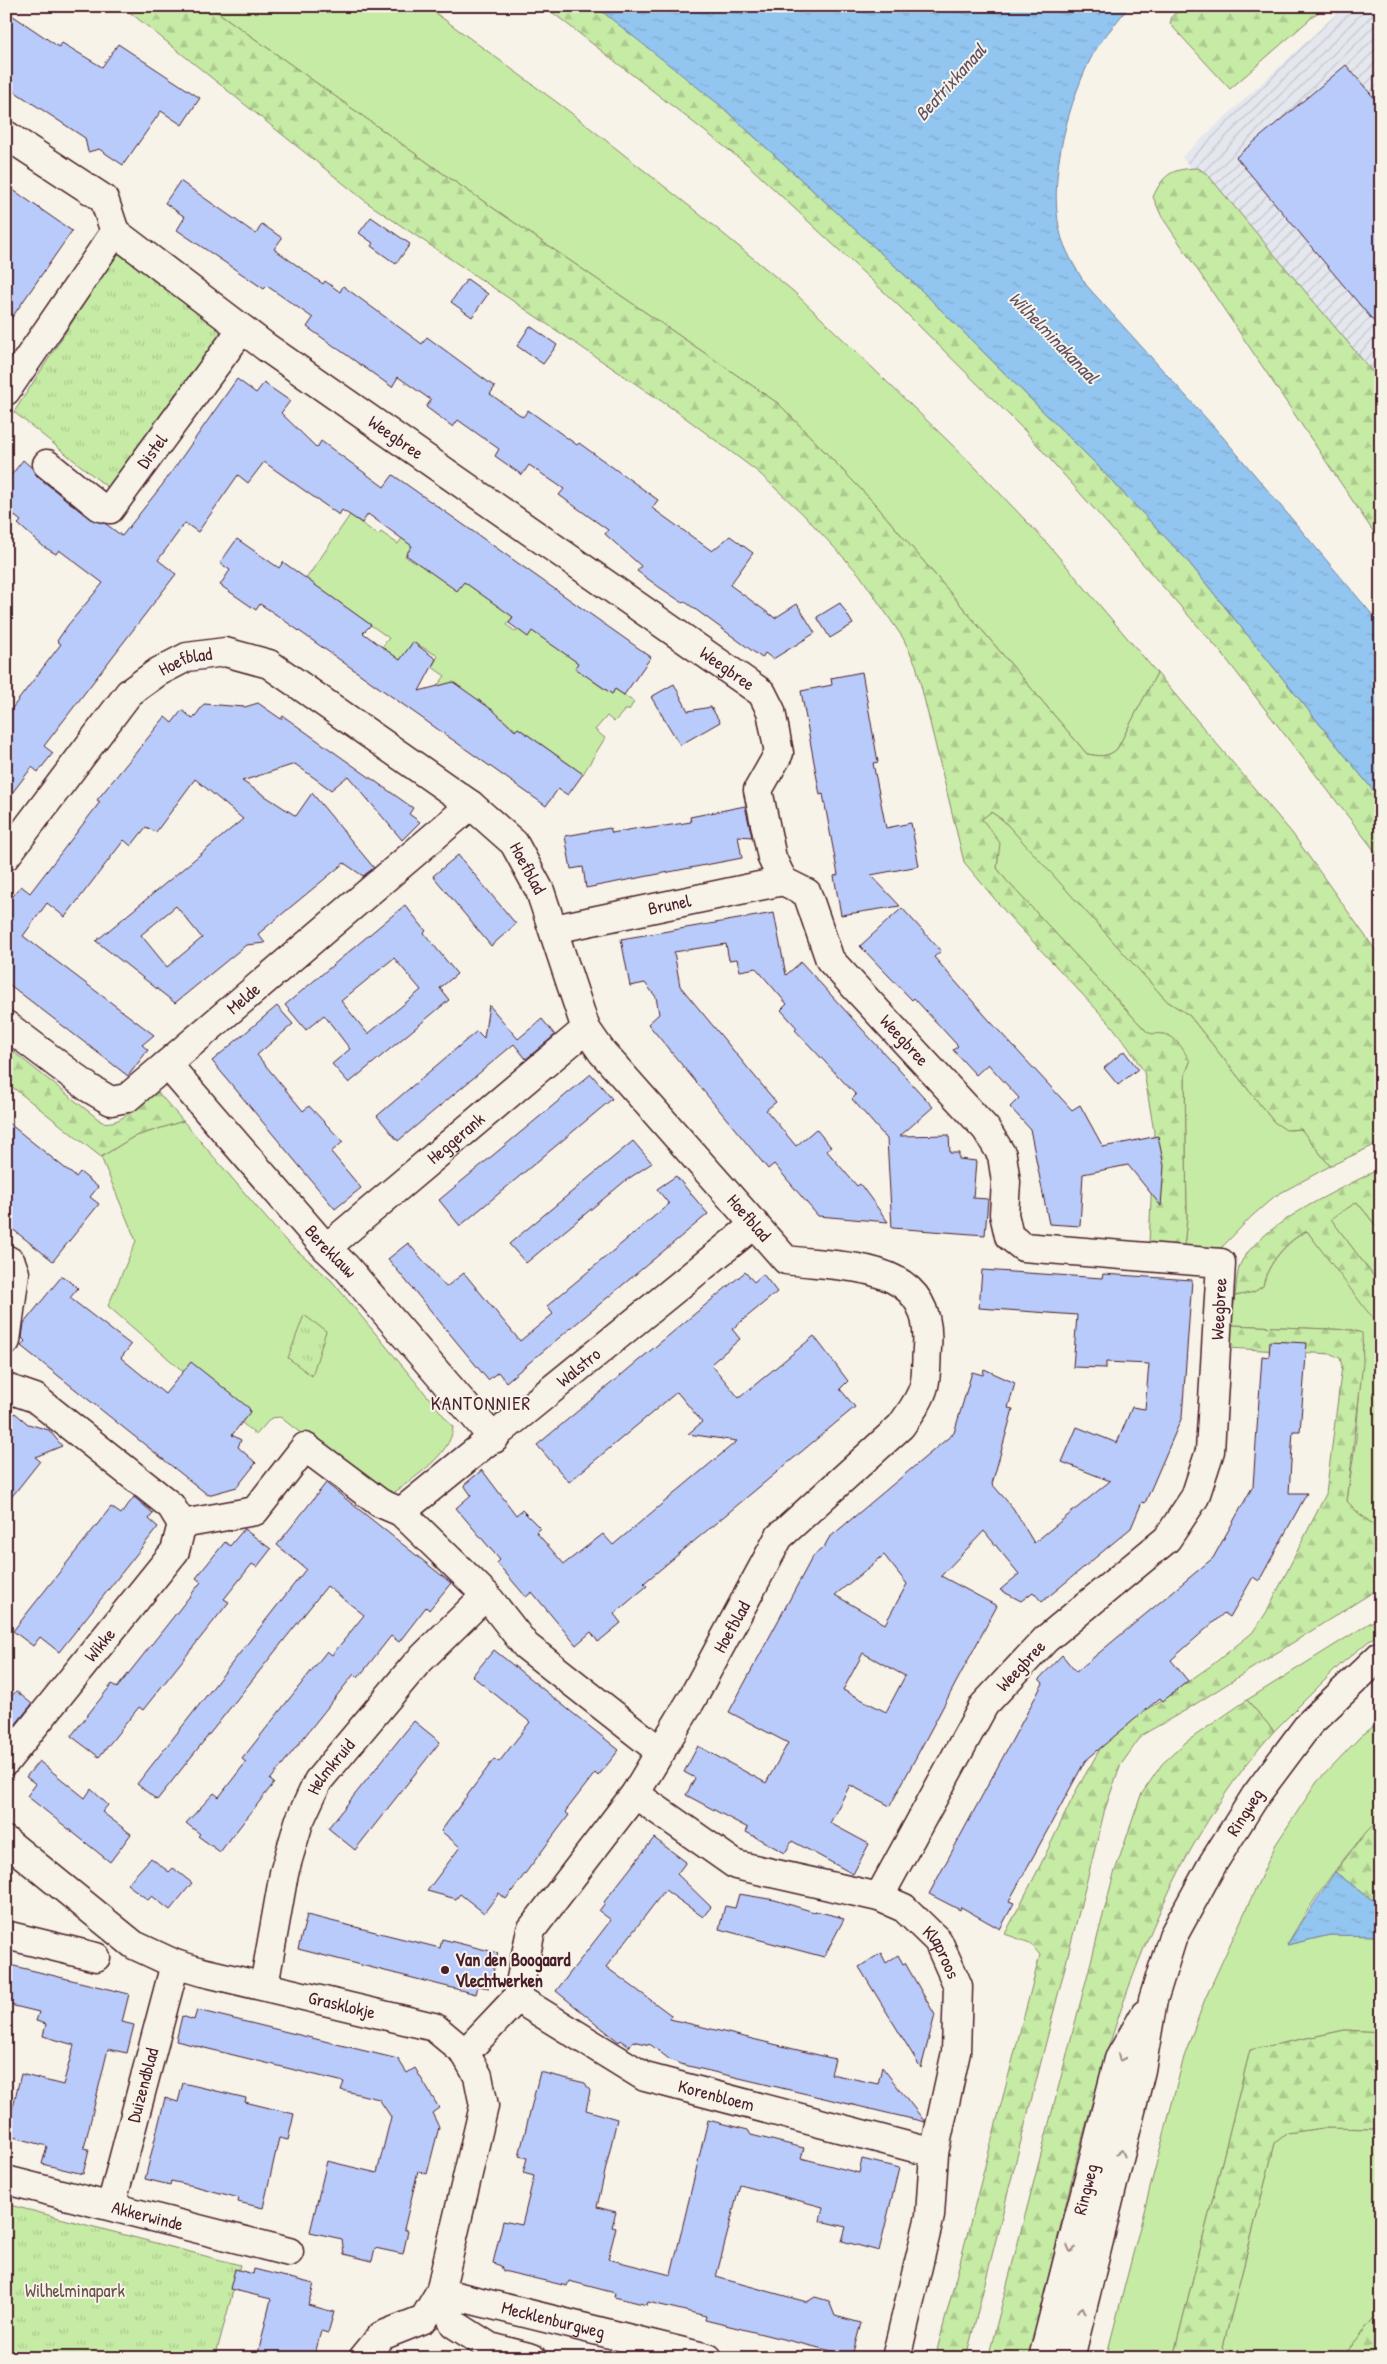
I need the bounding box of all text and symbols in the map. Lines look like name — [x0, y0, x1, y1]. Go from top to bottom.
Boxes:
water label: Beatrixkanaal — [909, 37, 992, 126]
water label: Wilhelminakanaal — [1003, 285, 1105, 389]
street label: Weegbree — [363, 409, 429, 465]
street label: Distel — [131, 428, 173, 474]
street label: Weegbree — [695, 640, 760, 696]
street label: Hoefblad — [154, 641, 214, 682]
street label: Hoefblad — [504, 838, 552, 898]
street label: Brunel — [646, 888, 693, 921]
street label: Melde — [221, 977, 265, 1020]
street label: Weegbree — [874, 1009, 935, 1071]
street label: Heggerank — [421, 1106, 490, 1170]
street label: Hoefblad — [721, 1189, 777, 1247]
street label: Bereklauw — [299, 1219, 363, 1283]
street label: Weegbree — [1204, 1277, 1233, 1341]
street label: Walstro — [551, 1342, 606, 1393]
district label: KANTONNIER — [431, 1390, 531, 1416]
street label: Hoefblad — [707, 1596, 756, 1657]
street label: Wikke — [78, 1622, 121, 1667]
street label: Weegbree — [990, 1634, 1051, 1697]
street label: Helmkruid — [300, 1733, 360, 1799]
street label: Ringweg — [1220, 1783, 1269, 1841]
street label: Klaproos — [917, 1920, 966, 1982]
place label: Van den Boogaard Vlechtwerken — [455, 1947, 571, 1993]
marker: Van den Boogaard Vlechtwerken — [439, 1964, 451, 1976]
street label: Grasklokje — [306, 1985, 378, 2025]
street label: Duizendblad — [121, 2045, 164, 2125]
one-way arrow — [1116, 2053, 1127, 2062]
street label: Korenbloem — [675, 2073, 757, 2117]
one-way arrow — [1115, 2148, 1126, 2157]
street label: Ringweg — [1067, 2161, 1104, 2217]
street label: Akkerwinde — [109, 2194, 186, 2237]
one-way arrow — [1066, 2244, 1077, 2253]
park label: Wilhelminapark — [25, 2278, 126, 2303]
street label: Mecklenburgweg — [499, 2295, 607, 2344]
one-way arrow — [1076, 2306, 1087, 2315]

